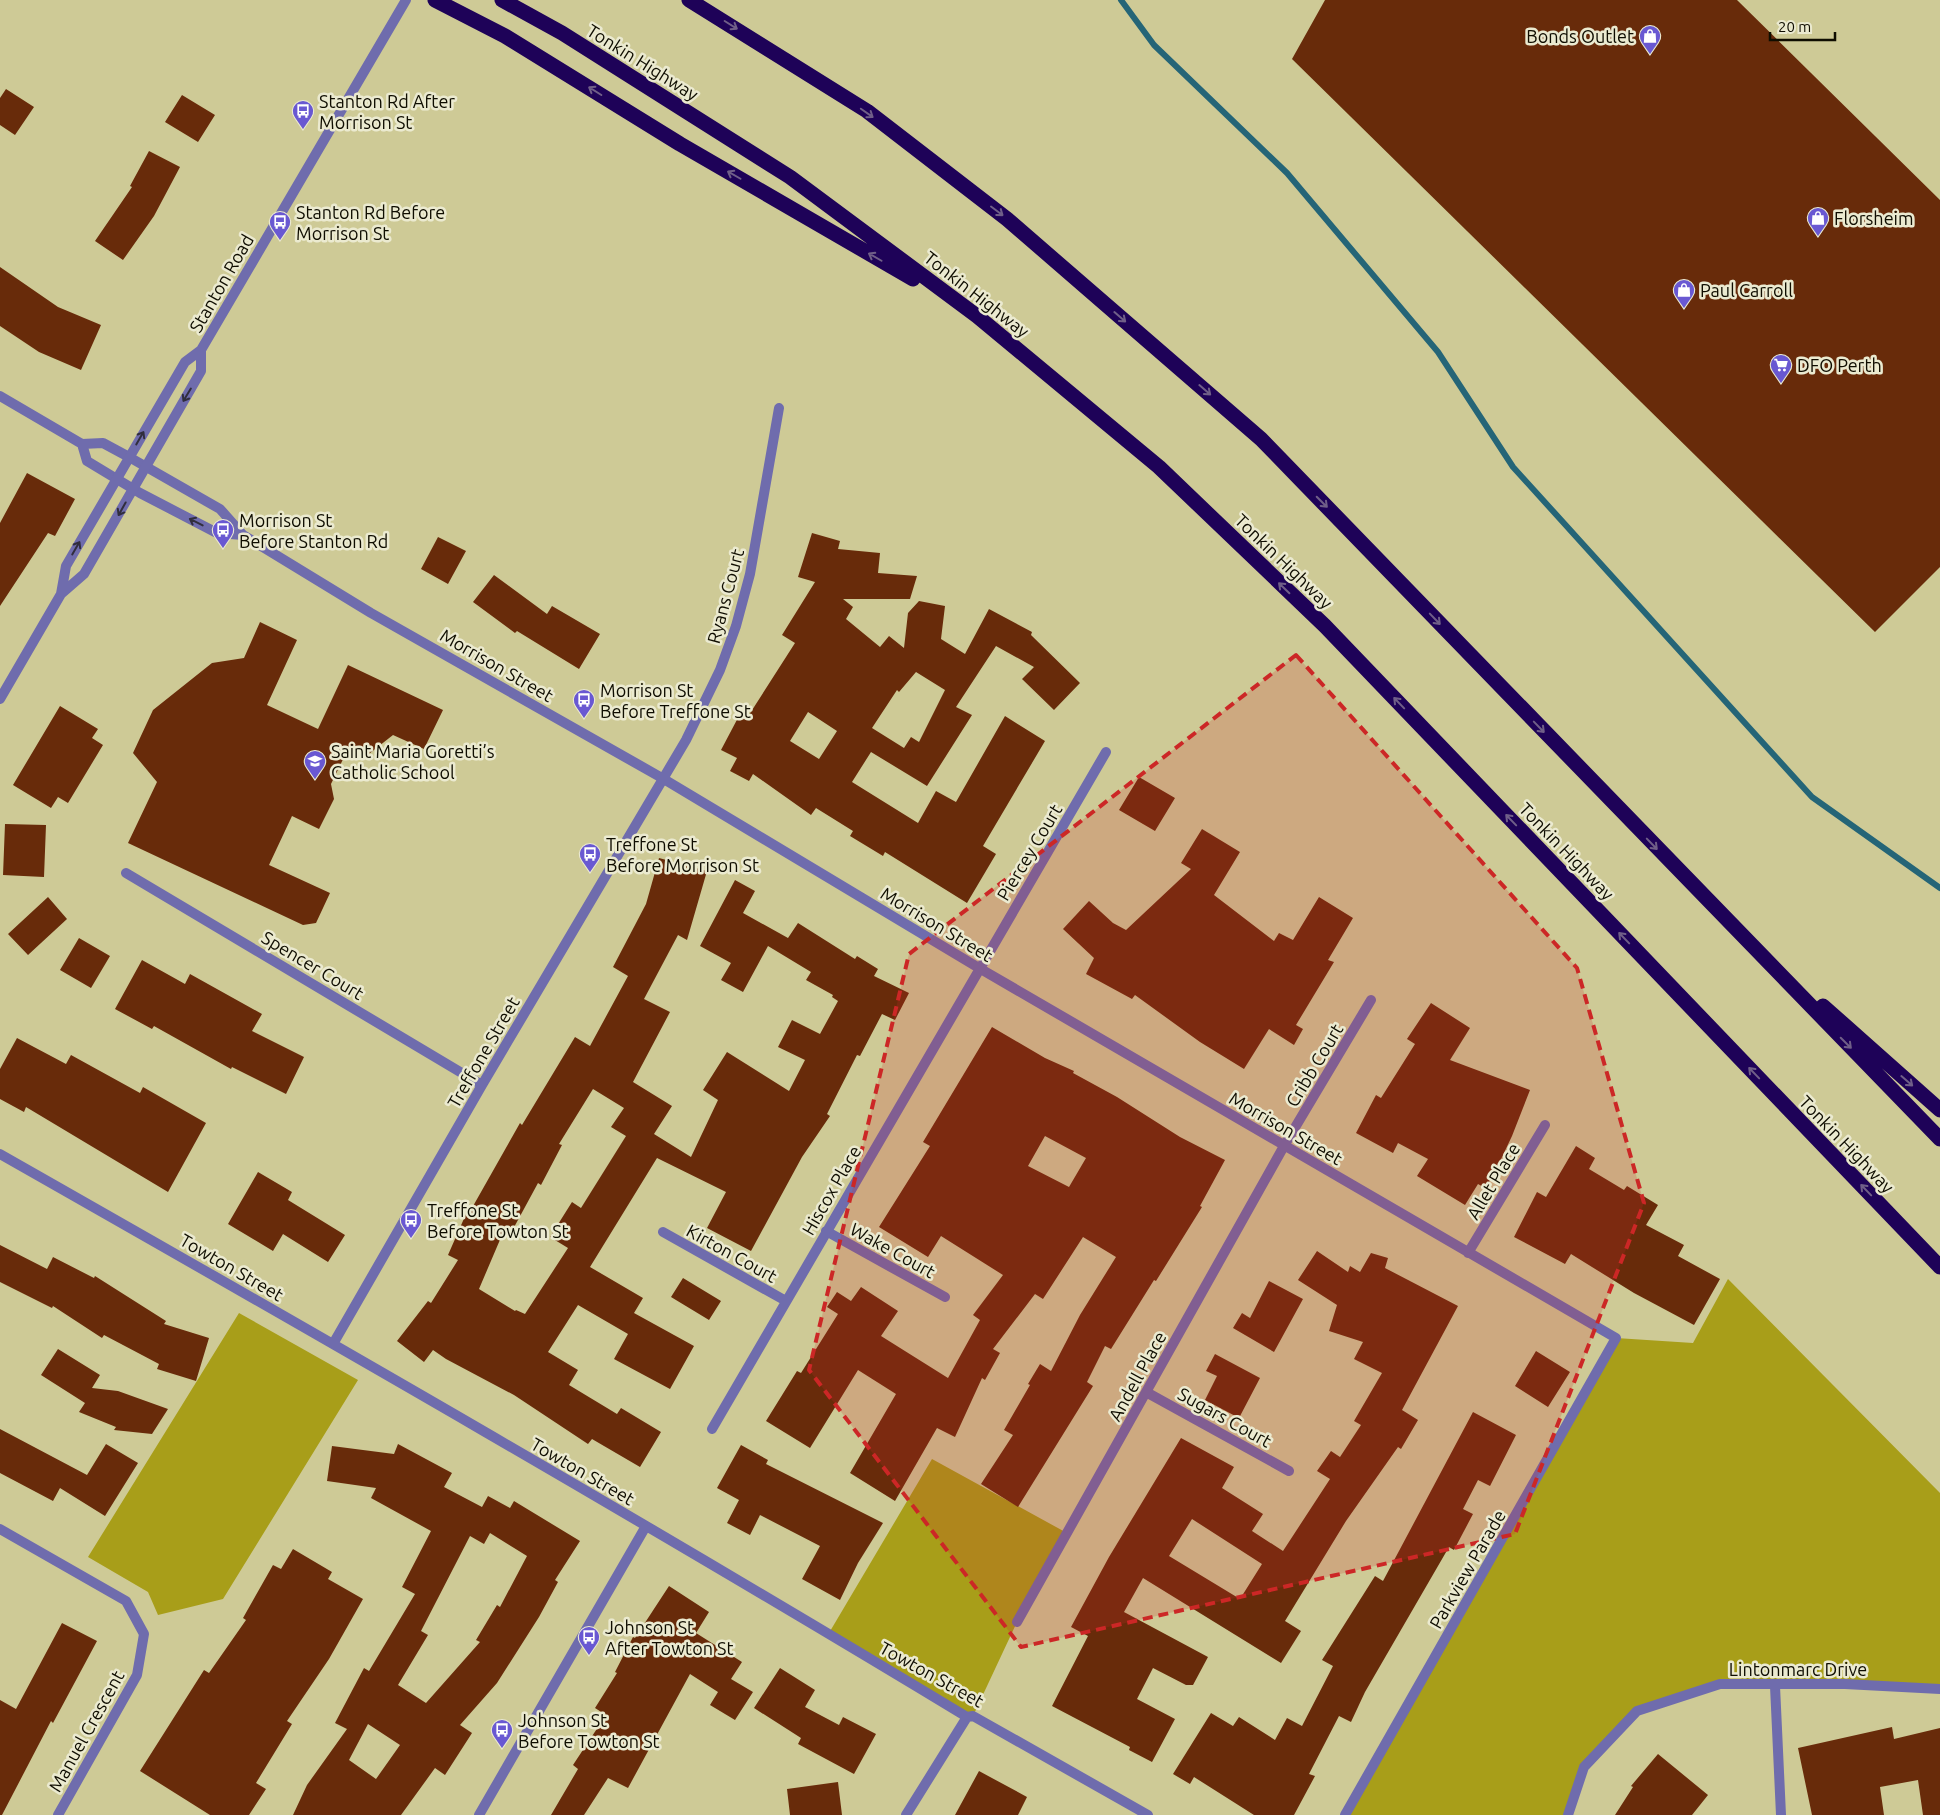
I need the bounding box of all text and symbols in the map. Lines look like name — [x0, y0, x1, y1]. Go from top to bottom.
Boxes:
scale bar — [1770, 10, 1835, 42]
text: 20 m — [1778, 18, 1811, 35]
street label: Tonkin Highway — [584, 20, 703, 104]
one-way arrow — [723, 20, 737, 30]
shop icon: Bonds Outlet — [1638, 24, 1662, 55]
place label: Bonds Outlet — [1526, 26, 1634, 46]
one-way arrow — [588, 86, 602, 96]
place label: Stanton Rd After Morrison St — [319, 91, 455, 132]
bus stop icon: Stanton Rd After Morrison St — [291, 99, 315, 130]
one-way arrow — [860, 107, 874, 118]
one-way arrow — [727, 170, 742, 180]
place label: Stanton Rd Before Morrison St — [296, 202, 445, 243]
one-way arrow — [990, 206, 1004, 216]
shop icon: Florsheim — [1806, 206, 1830, 237]
place label: Florsheim — [1834, 208, 1913, 228]
bus stop icon: Stanton Rd Before Morrison St — [268, 210, 292, 241]
street label: Stanton Road — [185, 231, 257, 335]
street label: Tonkin Highway — [921, 247, 1034, 341]
one-way arrow — [868, 251, 882, 261]
shop icon: Paul Carroll — [1672, 278, 1696, 309]
place label: Paul Carroll — [1700, 280, 1793, 300]
one-way arrow — [1114, 311, 1127, 322]
supermarket icon: DFO Perth — [1769, 353, 1793, 384]
place label: DFO Perth — [1797, 355, 1882, 375]
one-way arrow — [1198, 384, 1211, 396]
one-way arrow — [181, 387, 191, 401]
one-way arrow — [136, 431, 146, 445]
one-way arrow — [1316, 496, 1328, 508]
one-way arrow — [117, 502, 127, 517]
place label: Morrison St Before Stanton Rd — [239, 510, 388, 551]
street label: Tonkin Highway — [1231, 510, 1337, 613]
one-way arrow — [189, 517, 204, 527]
bus stop icon: Morrison St Before Stanton Rd — [211, 518, 235, 549]
one-way arrow — [71, 541, 81, 556]
street label: Ryans Court — [703, 547, 747, 645]
one-way arrow — [1278, 582, 1291, 594]
one-way arrow — [1429, 612, 1441, 625]
street label: Morrison Street — [437, 625, 557, 705]
place label: Morrison St Before Treffone St — [600, 680, 751, 721]
bus stop icon: Morrison St Before Treffone St — [572, 688, 596, 719]
one-way arrow — [1393, 697, 1405, 710]
one-way arrow — [1533, 721, 1545, 733]
place label: Saint Maria Goretti’s Catholic School — [331, 741, 495, 782]
school or university icon: Saint Maria Goretti’s Catholic School — [303, 749, 327, 780]
street label: Tonkin Highway — [1516, 798, 1619, 904]
street label: Piercey Court — [992, 800, 1066, 904]
one-way arrow — [1506, 815, 1518, 827]
place label: Treffone St Before Morrison St — [606, 834, 759, 875]
one-way arrow — [1646, 838, 1658, 850]
bus stop icon: Treffone St Before Morrison St — [578, 842, 602, 873]
street label: Morrison Street — [877, 883, 997, 965]
street label: Spencer Court — [259, 927, 367, 1003]
one-way arrow — [1618, 931, 1630, 944]
street label: Treffone Street — [443, 993, 523, 1111]
street label: Cribb Court — [1281, 1020, 1347, 1110]
one-way arrow — [1840, 1037, 1852, 1049]
one-way arrow — [1748, 1067, 1760, 1079]
one-way arrow — [1900, 1075, 1913, 1086]
street label: Morrison Street — [1226, 1088, 1346, 1168]
street label: Tonkin Highway — [1796, 1091, 1899, 1197]
street label: Allet Place — [1462, 1139, 1524, 1223]
street label: Hiscox Place — [797, 1142, 865, 1238]
one-way arrow — [1860, 1184, 1872, 1197]
place label: Treffone St Before Towton St — [427, 1200, 569, 1241]
bus stop icon: Treffone St Before Towton St — [399, 1208, 423, 1239]
street label: Wake Court — [847, 1218, 939, 1282]
street label: Kirton Court — [683, 1220, 781, 1286]
street label: Towton Street — [177, 1229, 287, 1305]
street label: Andell Place — [1104, 1328, 1170, 1424]
street label: Sugars Court — [1175, 1383, 1275, 1451]
street label: Towton Street — [528, 1433, 638, 1509]
street label: Parkview Parade — [1425, 1506, 1509, 1632]
place label: Johnson St After Towton St — [605, 1617, 734, 1658]
bus stop icon: Johnson St After Towton St — [577, 1625, 601, 1656]
street label: Towton Street — [876, 1637, 988, 1711]
street label: Lintonmarc Drive — [1729, 1659, 1867, 1679]
street label: Manuel Crescent — [44, 1667, 128, 1795]
place label: Johnson St Before Towton St — [518, 1710, 660, 1751]
bus stop icon: Johnson St Before Towton St — [490, 1718, 514, 1749]

